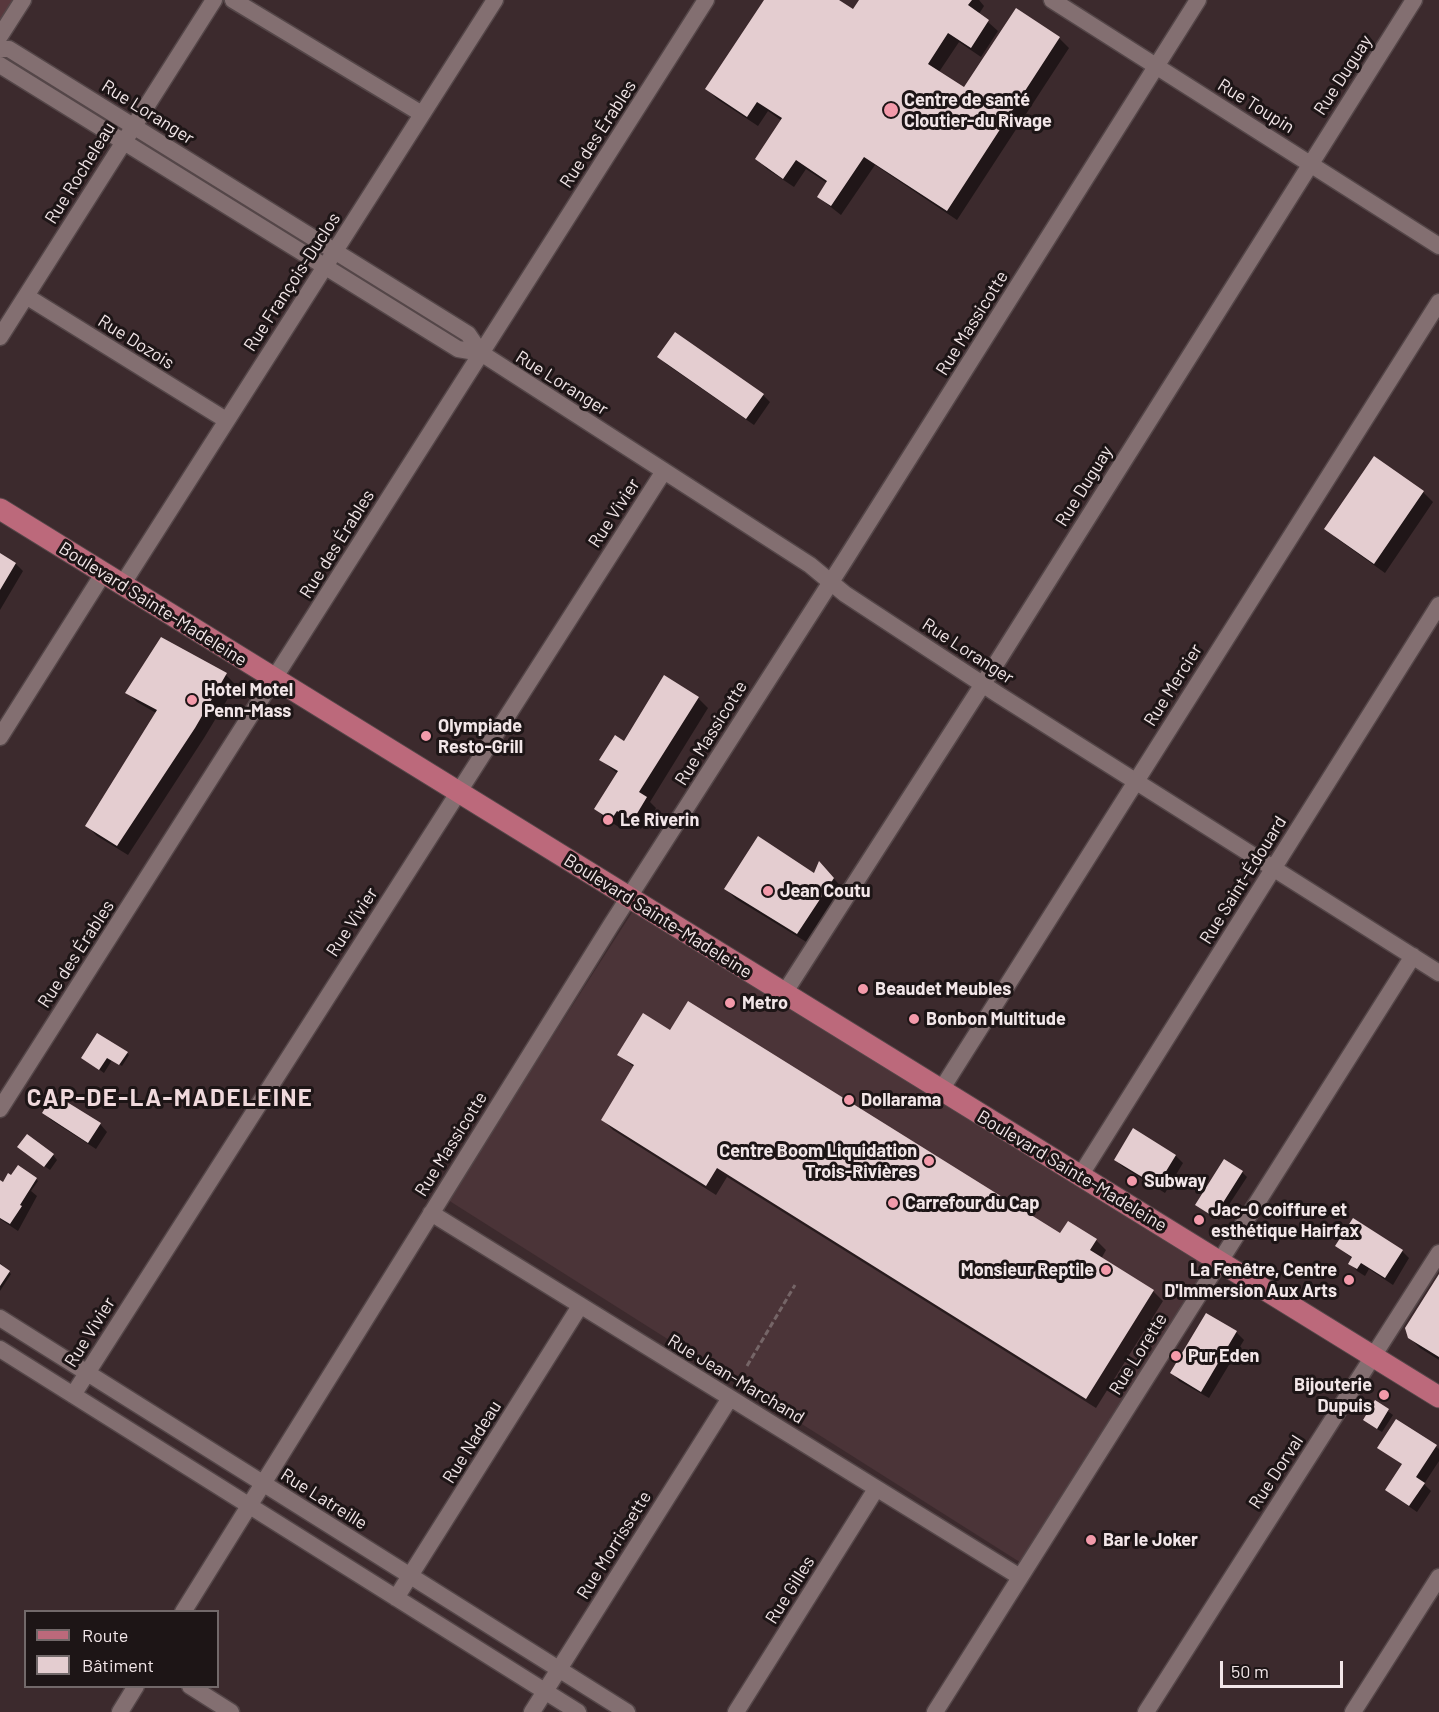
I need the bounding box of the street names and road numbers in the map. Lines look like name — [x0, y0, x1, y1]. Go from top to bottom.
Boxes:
street label: Rue Duguay — [1309, 31, 1377, 119]
street label: Rue Toupin — [1214, 74, 1298, 138]
street label: Rue Loranger — [98, 75, 198, 149]
street label: Rue des Érables — [555, 76, 641, 192]
street label: Rue Rocheleau — [40, 118, 120, 228]
street label: Rue François-Duclos — [239, 209, 345, 355]
street label: Rue Massicotte — [931, 267, 1013, 379]
street label: Rue Dozois — [94, 310, 178, 374]
street label: Rue Loranger — [512, 346, 612, 420]
street label: Rue Duguay — [1051, 442, 1117, 530]
street label: Rue Vivier — [584, 474, 644, 552]
street label: Rue des Érables — [295, 486, 379, 602]
street label: Boulevard Sainte-Madeleine — [55, 537, 251, 671]
street label: Rue Loranger — [918, 613, 1018, 689]
street label: Rue Mercier — [1139, 640, 1207, 730]
street label: Rue Massicotte — [670, 677, 752, 789]
street label: Rue Saint-Édouard — [1195, 812, 1291, 948]
street label: Boulevard Sainte-Madeleine — [560, 849, 756, 983]
street label: Rue Vivier — [322, 883, 382, 961]
street label: Rue des Érables — [33, 896, 119, 1012]
street label: Rue Massicotte — [410, 1088, 492, 1200]
street label: Boulevard Sainte-Madeleine — [973, 1106, 1171, 1236]
street label: Rue Vivier — [60, 1293, 120, 1371]
street label: Rue Lorette — [1104, 1309, 1172, 1399]
street label: Rue Jean-Marchand — [664, 1330, 808, 1428]
street label: Rue Nadeau — [438, 1397, 506, 1487]
street label: Rue Dorval — [1244, 1431, 1308, 1513]
street label: Rue Latreille — [277, 1464, 371, 1534]
street label: Rue Morrissette — [572, 1487, 656, 1603]
street label: Rue Gilles — [761, 1552, 819, 1628]

